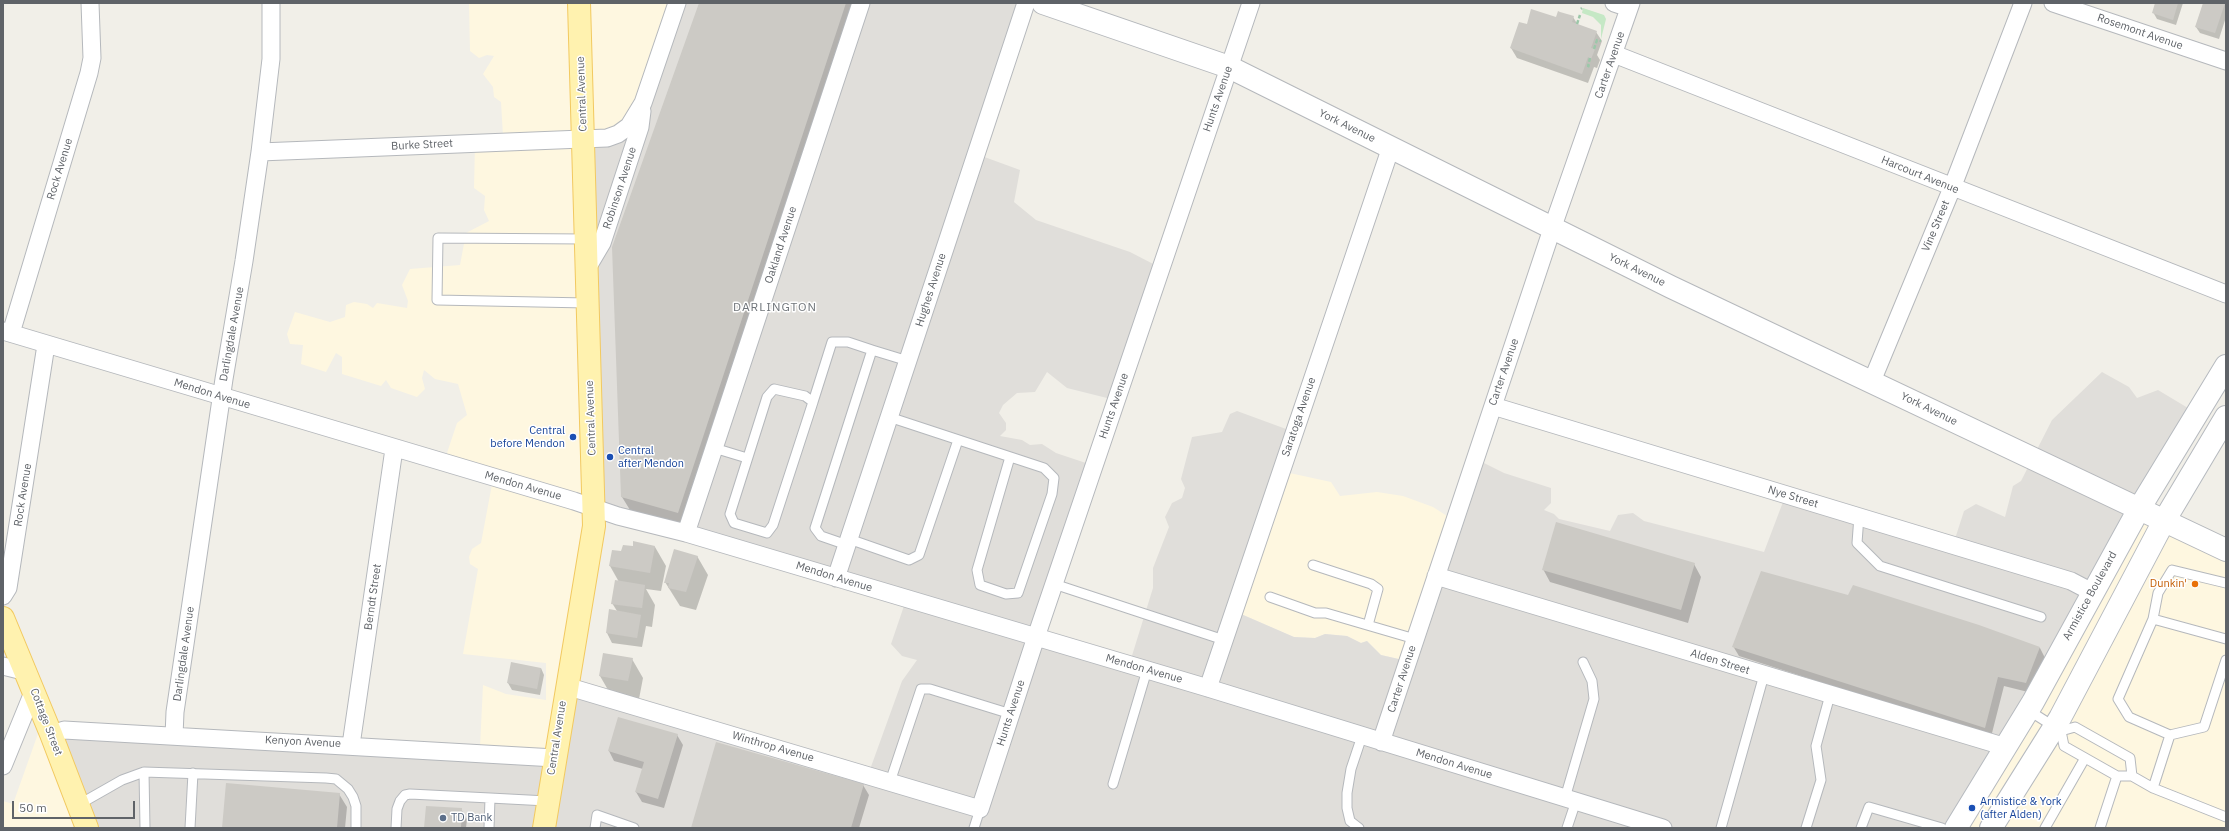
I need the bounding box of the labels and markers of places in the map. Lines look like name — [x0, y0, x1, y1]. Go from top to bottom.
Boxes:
place label: Central before Mendon — [490, 424, 565, 450]
marker: Central before Mendon — [568, 432, 578, 442]
place label: Central after Mendon — [618, 444, 684, 470]
marker: Central after Mendon — [605, 452, 615, 462]
place label: Dunkin' — [2150, 577, 2187, 591]
marker: Dunkin' — [2190, 579, 2200, 589]
place label: Armistice & York (after Alden) — [1980, 795, 2062, 821]
marker: Armistice & York (after Alden) — [1967, 803, 1977, 813]
place label: TD Bank — [451, 811, 492, 825]
marker: TD Bank — [438, 813, 448, 823]

